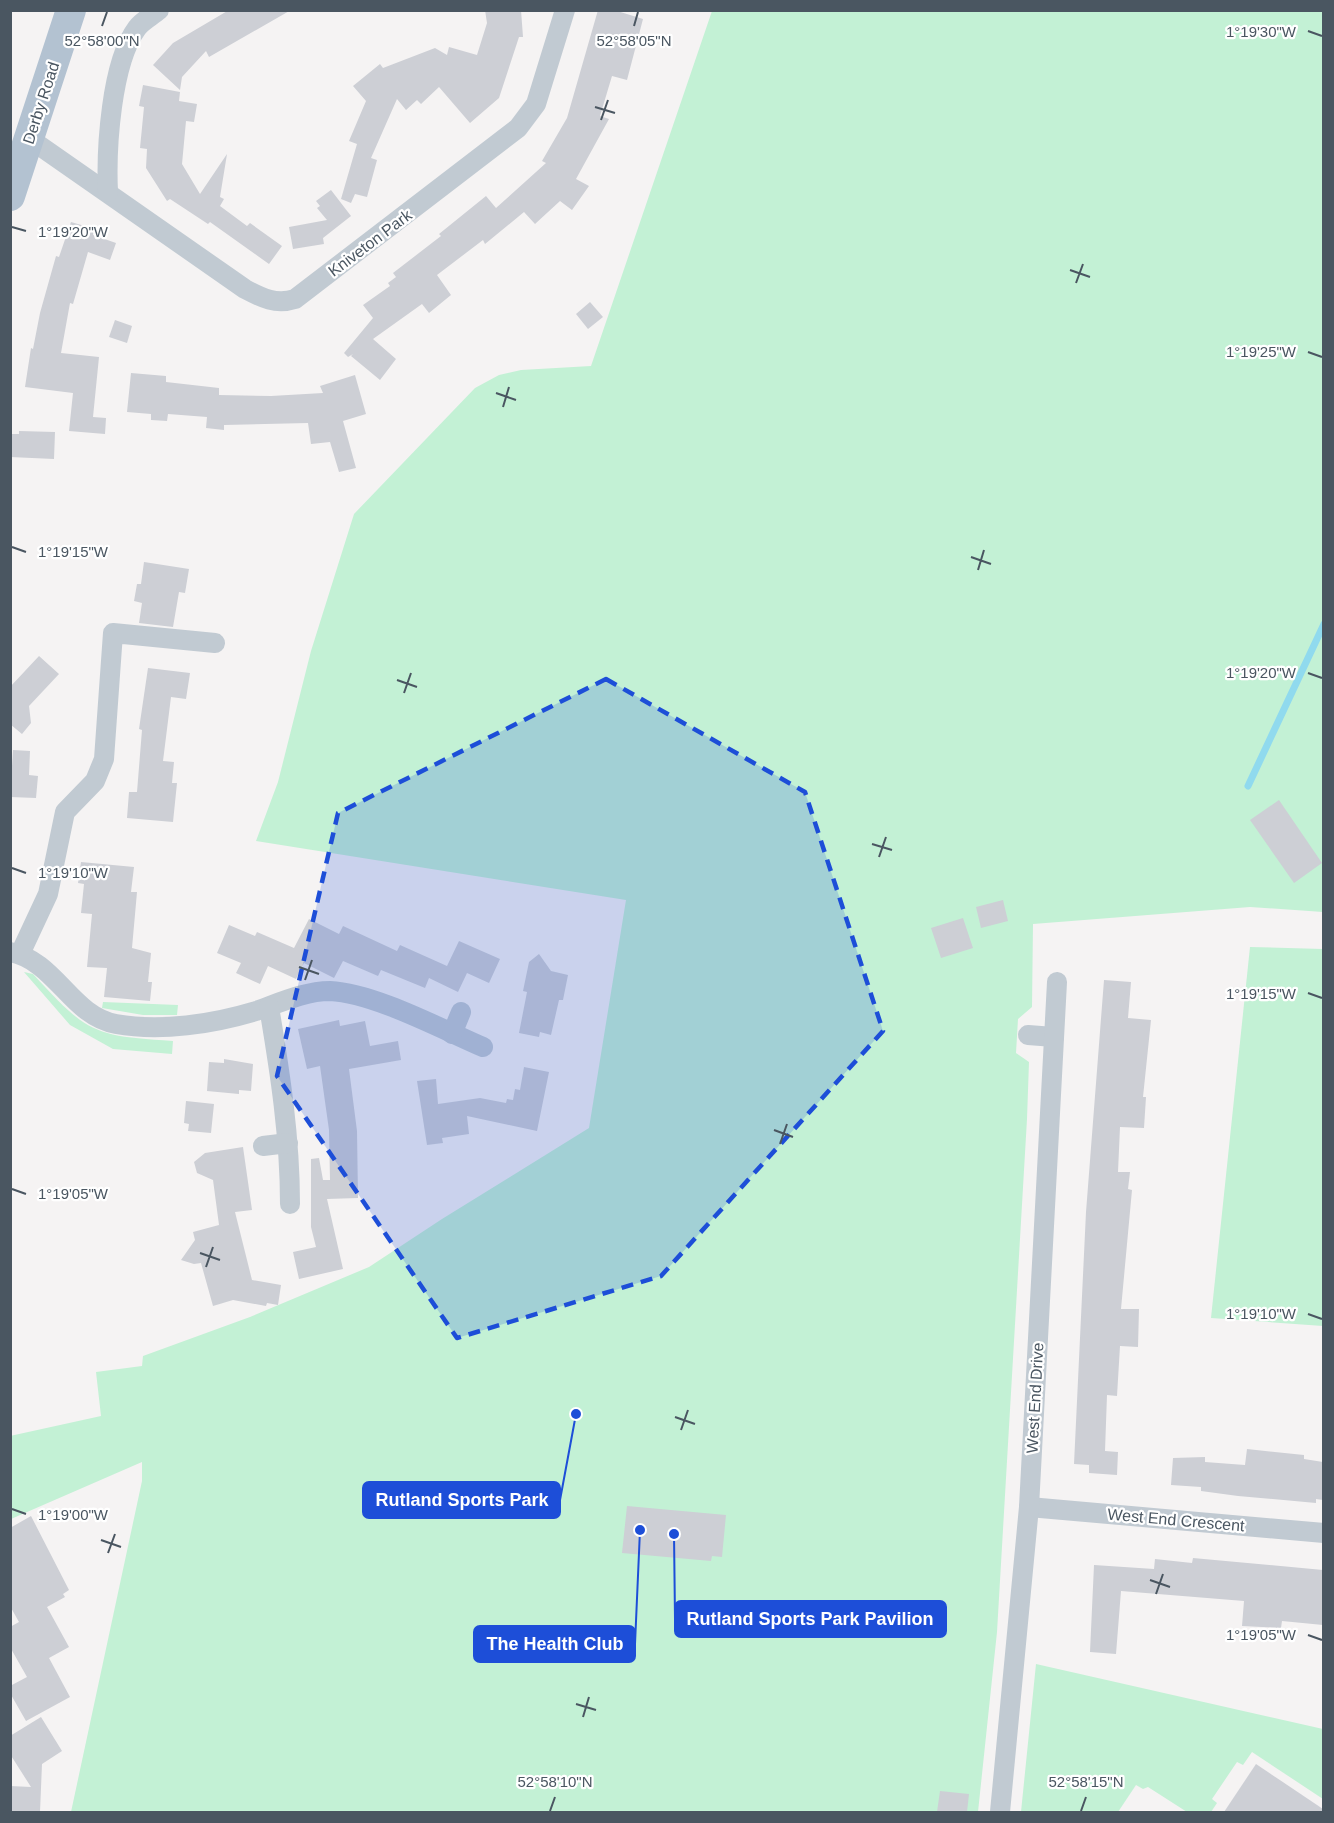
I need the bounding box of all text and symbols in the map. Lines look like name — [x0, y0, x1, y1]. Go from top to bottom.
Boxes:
text: 1°19'30"W — [1226, 23, 1297, 40]
text: 52°58'00"N — [64, 32, 140, 49]
text: 52°58'05"N — [596, 32, 672, 49]
street label: Derby Road — [20, 60, 62, 146]
street label: Kniveton Park — [325, 206, 416, 280]
text: 1°19'20"W — [38, 223, 109, 240]
text: 1°19'25"W — [1226, 343, 1297, 360]
text: 1°19'15"W — [38, 543, 109, 560]
text: 1°19'20"W — [1226, 664, 1297, 681]
text: 1°19'10"W — [38, 864, 109, 881]
text: 1°19'15"W — [1226, 985, 1297, 1002]
text: 1°19'05"W — [38, 1185, 109, 1202]
text: 1°19'10"W — [1226, 1305, 1297, 1322]
street label: West End Drive — [1024, 1342, 1046, 1454]
callout: Rutland Sports Park — [363, 1482, 560, 1518]
text: Rutland Sports Park — [375, 1490, 550, 1510]
text: 1°19'00"W — [38, 1506, 109, 1523]
street label: West End Crescent — [1107, 1506, 1246, 1535]
callout: Rutland Sports Park Pavilion — [675, 1601, 946, 1637]
text: Rutland Sports Park Pavilion — [686, 1609, 934, 1629]
callout: The Health Club — [474, 1626, 635, 1662]
text: 1°19'05"W — [1226, 1626, 1297, 1643]
text: The Health Club — [486, 1634, 624, 1654]
text: 52°58'10"N — [517, 1773, 593, 1790]
text: 52°58'15"N — [1048, 1773, 1124, 1790]

